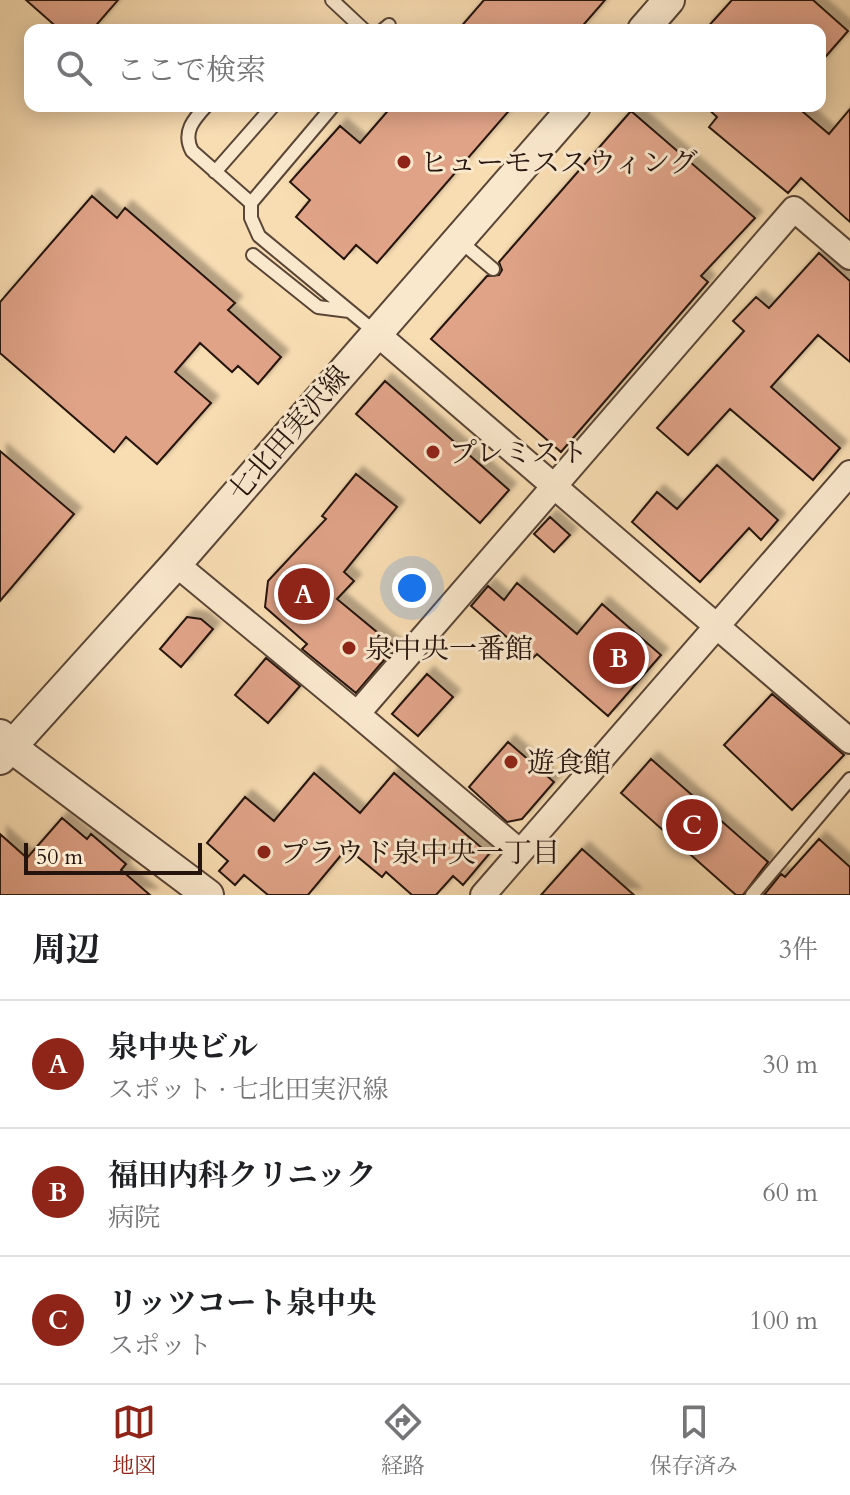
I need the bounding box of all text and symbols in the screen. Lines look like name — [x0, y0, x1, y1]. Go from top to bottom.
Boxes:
search box — [24, 24, 826, 112]
icon: search — [52, 46, 96, 90]
text: ここで検索 — [116, 50, 266, 91]
place label: ヒューモススウィング — [420, 144, 698, 182]
marker: ヒューモススウィング — [395, 153, 413, 171]
street label: 七北田実沢線 — [219, 358, 358, 510]
place label: プレミスト — [449, 434, 588, 472]
marker: プレミスト — [424, 443, 442, 461]
pin: A — [278, 564, 330, 624]
your location — [392, 568, 432, 608]
pin: B — [593, 628, 645, 688]
place label: 泉中央一番館 — [365, 630, 533, 668]
marker: 泉中央一番館 — [340, 639, 358, 657]
place label: 遊食館 — [527, 744, 611, 782]
marker: 遊食館 — [502, 753, 520, 771]
pin: C — [666, 795, 718, 855]
place label: プラウド泉中央一丁目 — [280, 834, 560, 872]
scale bar — [24, 839, 202, 875]
text: 50 m — [36, 842, 83, 872]
marker: プラウド泉中央一丁目 — [255, 843, 273, 861]
text: 周辺 — [32, 927, 100, 973]
text: 3件 — [779, 932, 818, 967]
text: 泉中央ビル — [108, 1027, 258, 1068]
text: A — [48, 1047, 68, 1082]
text: 30 m — [762, 1047, 818, 1082]
text: スポット · 七北田実沢線 — [108, 1072, 389, 1107]
text: 福田内科クリニック — [108, 1155, 376, 1196]
text: B — [49, 1175, 67, 1210]
text: 60 m — [762, 1175, 818, 1210]
text: 病院 — [108, 1200, 160, 1235]
text: リッツコート泉中央 — [108, 1283, 376, 1324]
text: C — [48, 1303, 68, 1338]
text: 100 m — [749, 1303, 818, 1338]
text: スポット — [108, 1328, 212, 1363]
tab: 地図 — [112, 1400, 156, 1481]
tab: 経路 — [381, 1400, 425, 1481]
tab: 保存済み — [650, 1400, 738, 1481]

